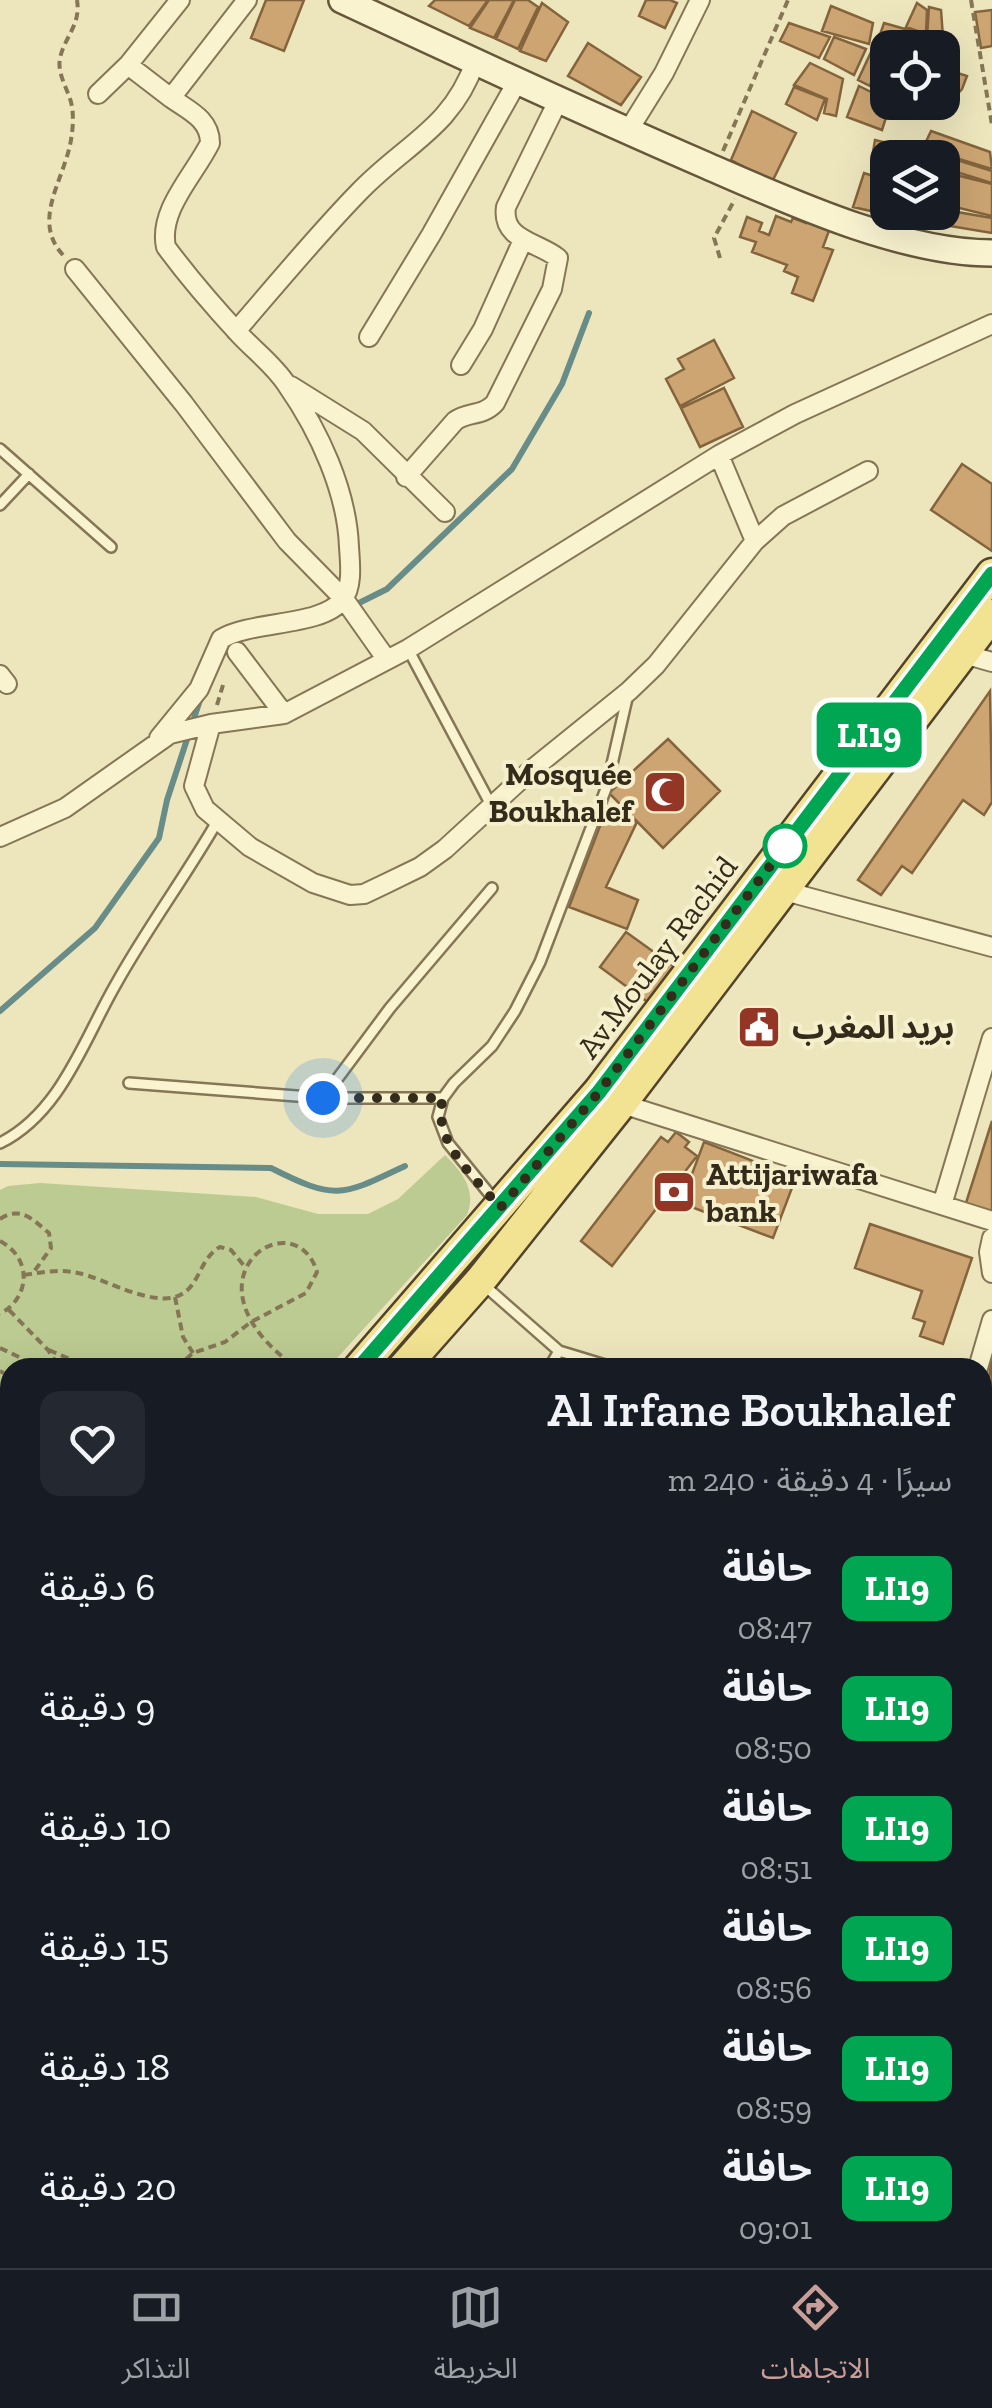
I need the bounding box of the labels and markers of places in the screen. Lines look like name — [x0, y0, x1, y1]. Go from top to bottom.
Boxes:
place label: Mosquée Boukhalef — [489, 755, 635, 830]
mosque icon: Mosquée Boukhalef — [642, 769, 688, 815]
unlabelled marker — [764, 825, 806, 867]
public building icon: بريد المغرب — [736, 1004, 782, 1050]
place label: بريد المغرب — [792, 1008, 954, 1046]
place label: Attijariwafa bank — [705, 1155, 878, 1230]
bank icon: Attijariwafa bank — [651, 1169, 697, 1215]

